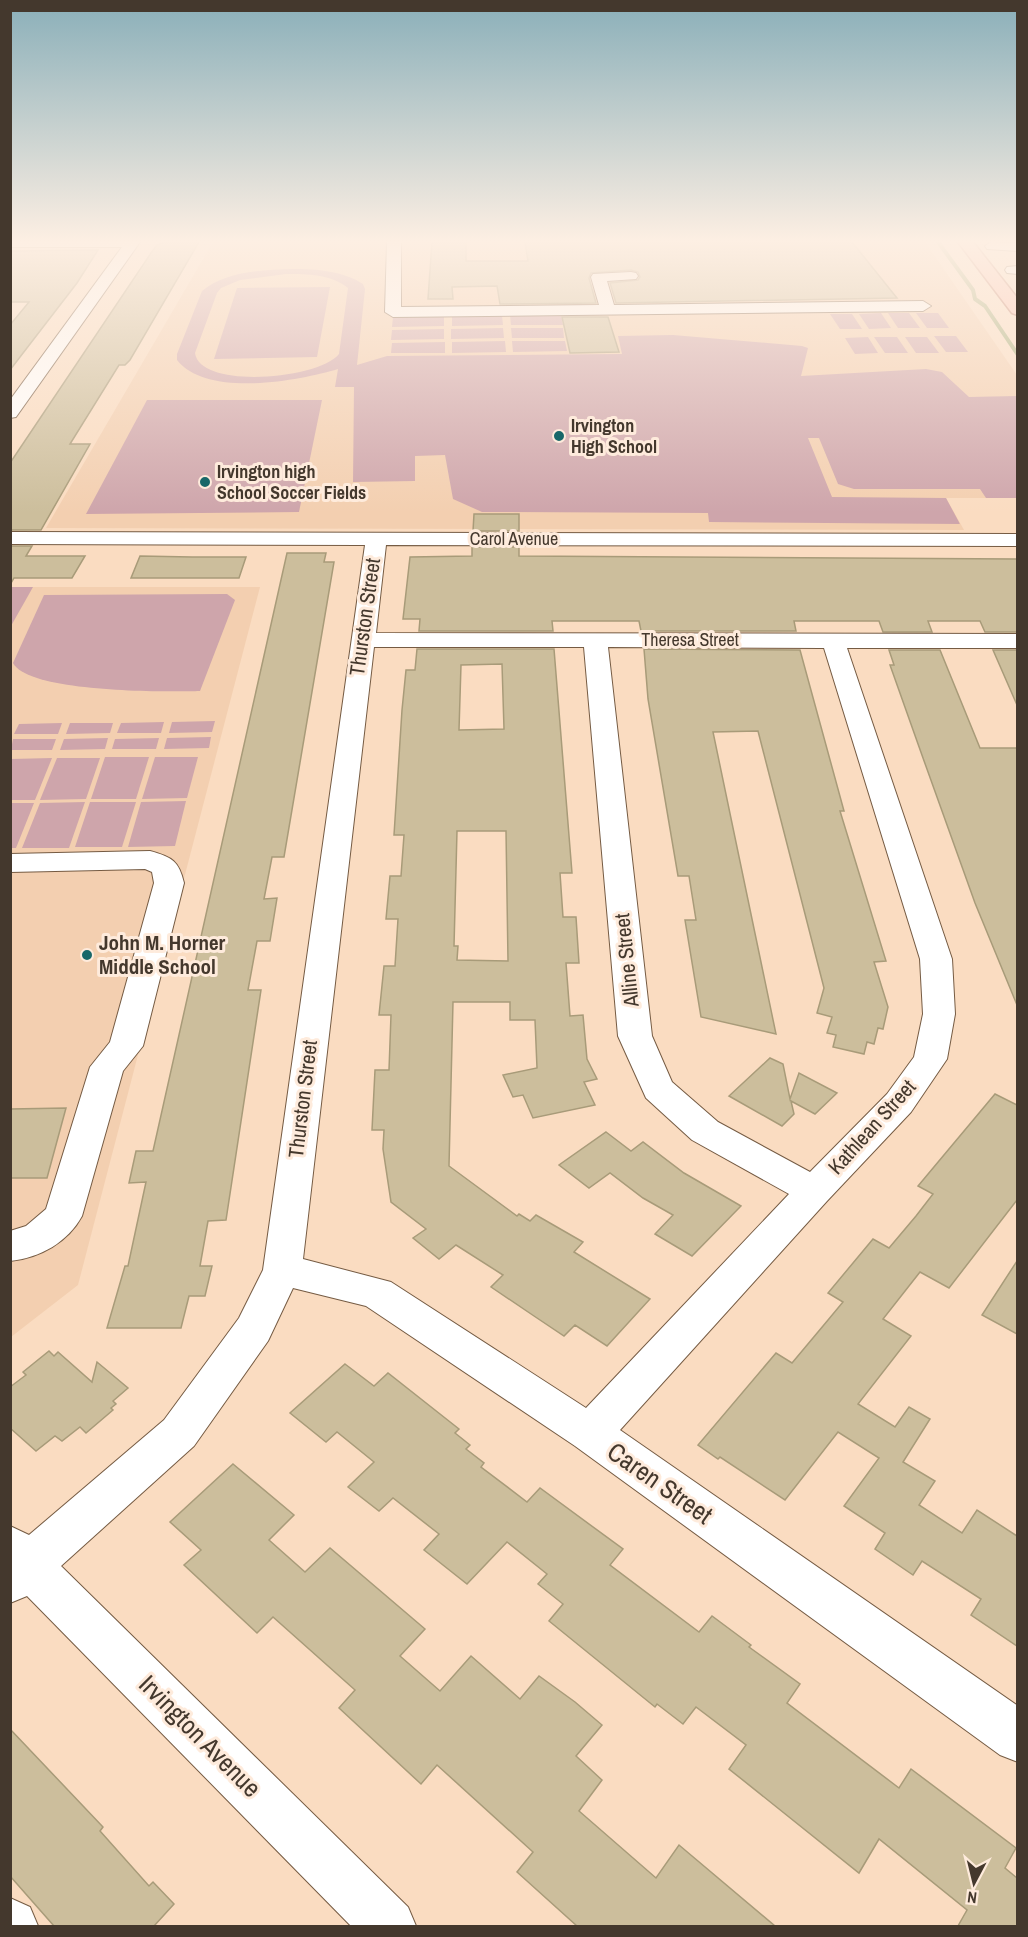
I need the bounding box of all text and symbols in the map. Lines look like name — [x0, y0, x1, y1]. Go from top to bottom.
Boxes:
place label: Irvington High School — [571, 413, 657, 459]
marker: Irvington High School — [552, 429, 566, 443]
place label: Irvington high School Soccer Fields — [217, 459, 366, 505]
marker: Irvington high School Soccer Fields — [198, 475, 212, 489]
street label: Carol Avenue — [470, 526, 558, 551]
street label: Thurston Street — [342, 556, 387, 678]
street label: Theresa Street — [641, 627, 739, 652]
street label: Alline Street — [607, 912, 646, 1009]
place label: John M. Horner Middle School — [99, 928, 226, 981]
marker: John M. Horner Middle School — [80, 948, 94, 962]
street label: Thurston Street — [281, 1038, 324, 1160]
street label: Kathlean Street — [821, 1073, 922, 1180]
street label: Caren Street — [601, 1434, 720, 1532]
street label: Irvington Avenue — [132, 1667, 269, 1804]
north arrow — [944, 1853, 1004, 1913]
text: N — [966, 1886, 978, 1909]

